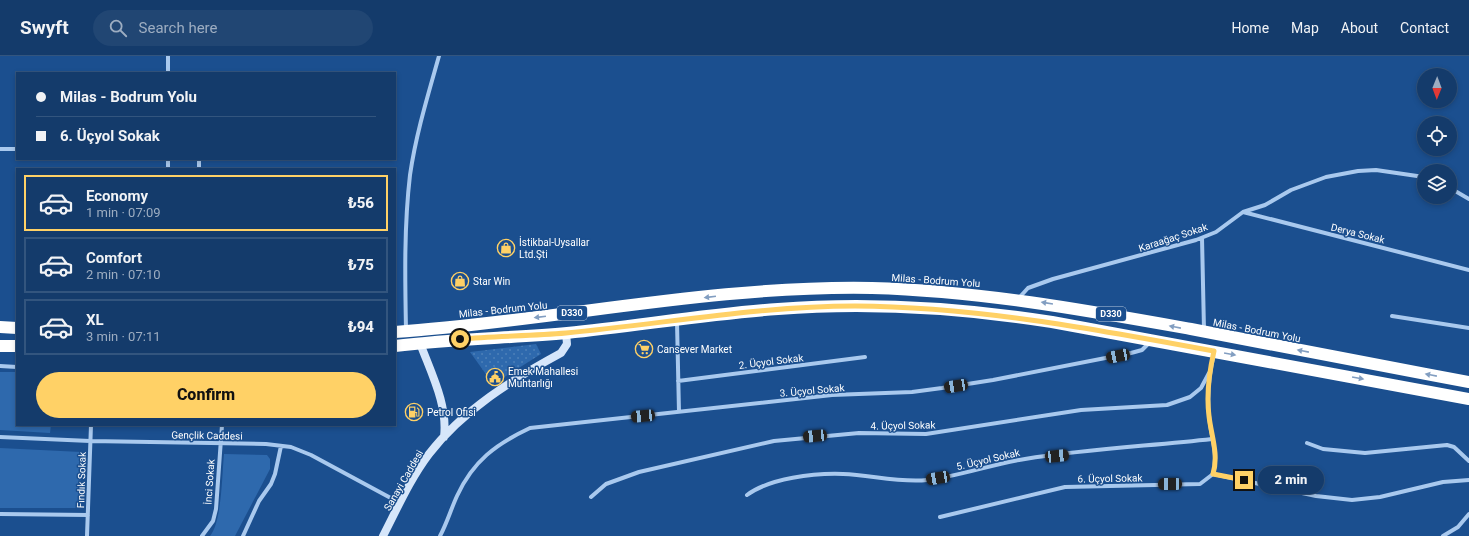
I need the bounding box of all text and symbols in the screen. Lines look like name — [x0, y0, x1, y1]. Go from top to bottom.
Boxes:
search box — [93, 10, 373, 46]
text: Swyft — [20, 16, 69, 39]
icon: search — [107, 17, 129, 39]
text: Search here — [139, 19, 218, 37]
text: Home — [1231, 20, 1269, 36]
text: Map — [1291, 20, 1319, 36]
text: About — [1341, 20, 1378, 36]
text: Contact — [1400, 20, 1449, 36]
north arrow — [1417, 68, 1457, 108]
map controls — [1417, 68, 1457, 204]
text: Milas - Bodrum Yolu — [60, 88, 197, 106]
button: locate — [1417, 116, 1457, 156]
text: 6. Üçyol Sokak — [60, 127, 160, 145]
button: layers — [1417, 164, 1457, 204]
icon: car — [38, 185, 74, 221]
text: Economy — [86, 187, 148, 205]
text: ₺56 — [348, 194, 374, 212]
text: 1 min · 07:09 — [86, 205, 161, 220]
street label: Karaağaç Sokak — [1137, 221, 1210, 254]
street label: Derya Sokak — [1330, 221, 1387, 246]
place label: İstikbal-Uysallar Ltd.Şti — [519, 236, 590, 260]
shop icon: İstikbal-Uysallar Ltd.Şti — [496, 238, 516, 258]
icon: car — [38, 247, 74, 283]
text: Comfort — [86, 249, 142, 267]
text: ₺75 — [348, 256, 374, 274]
text: 2 min · 07:10 — [86, 267, 161, 282]
shop icon: Star Win — [450, 271, 470, 291]
street label: Milas - Bodrum Yolu — [891, 272, 981, 289]
place label: Star Win — [473, 276, 510, 287]
one-way arrow — [704, 293, 716, 300]
street label: Milas - Bodrum Yolu — [458, 299, 548, 320]
one-way arrow — [1041, 300, 1053, 306]
road number: D330 — [557, 306, 587, 320]
road number: D330 — [1096, 307, 1126, 321]
icon: car — [38, 309, 74, 345]
text: XL — [86, 311, 104, 329]
one-way arrow — [534, 314, 546, 321]
street label: Milas - Bodrum Yolu — [1212, 317, 1302, 344]
text: ₺94 — [348, 318, 374, 336]
one-way arrow — [1169, 323, 1181, 329]
text: 3 min · 07:11 — [86, 329, 161, 344]
route start — [451, 330, 469, 348]
supermarket icon: Cansever Market — [634, 339, 654, 359]
place label: Cansever Market — [657, 344, 732, 355]
one-way arrow — [1297, 347, 1309, 353]
car — [1105, 348, 1131, 364]
street label: 2. Üçyol Sokak — [738, 351, 805, 371]
one-way arrow — [1224, 352, 1236, 358]
place label: Emek Mahallesi Muhtarlığı — [508, 366, 578, 389]
public building icon: Emek Mahallesi Muhtarlığı — [485, 367, 505, 387]
button: Confirm — [36, 372, 376, 418]
one-way arrow — [1425, 372, 1437, 378]
one-way arrow — [1352, 375, 1364, 381]
car — [943, 378, 969, 394]
street label: 3. Üçyol Sokak — [779, 381, 846, 399]
fuel station icon: Petrol Ofisi — [404, 402, 424, 422]
place label: Petrol Ofisi — [427, 407, 476, 418]
car — [631, 409, 655, 423]
street label: 4. Üçyol Sokak — [870, 418, 937, 432]
street label: Gençlik Caddesi — [171, 429, 243, 442]
car — [803, 429, 827, 443]
street label: 5. Üçyol Sokak — [955, 446, 1022, 472]
street label: Sanayi Caddesi — [382, 448, 425, 512]
car — [1044, 449, 1070, 463]
street label: Fındık Sokak — [75, 451, 88, 508]
street label: İnci Sokak — [201, 458, 217, 505]
callout: 2 min — [1258, 466, 1324, 494]
car — [925, 470, 951, 486]
street label: 6. Üçyol Sokak — [1077, 471, 1144, 485]
route end — [1235, 471, 1253, 489]
text: 2 min — [1275, 472, 1307, 487]
car — [1158, 478, 1182, 490]

